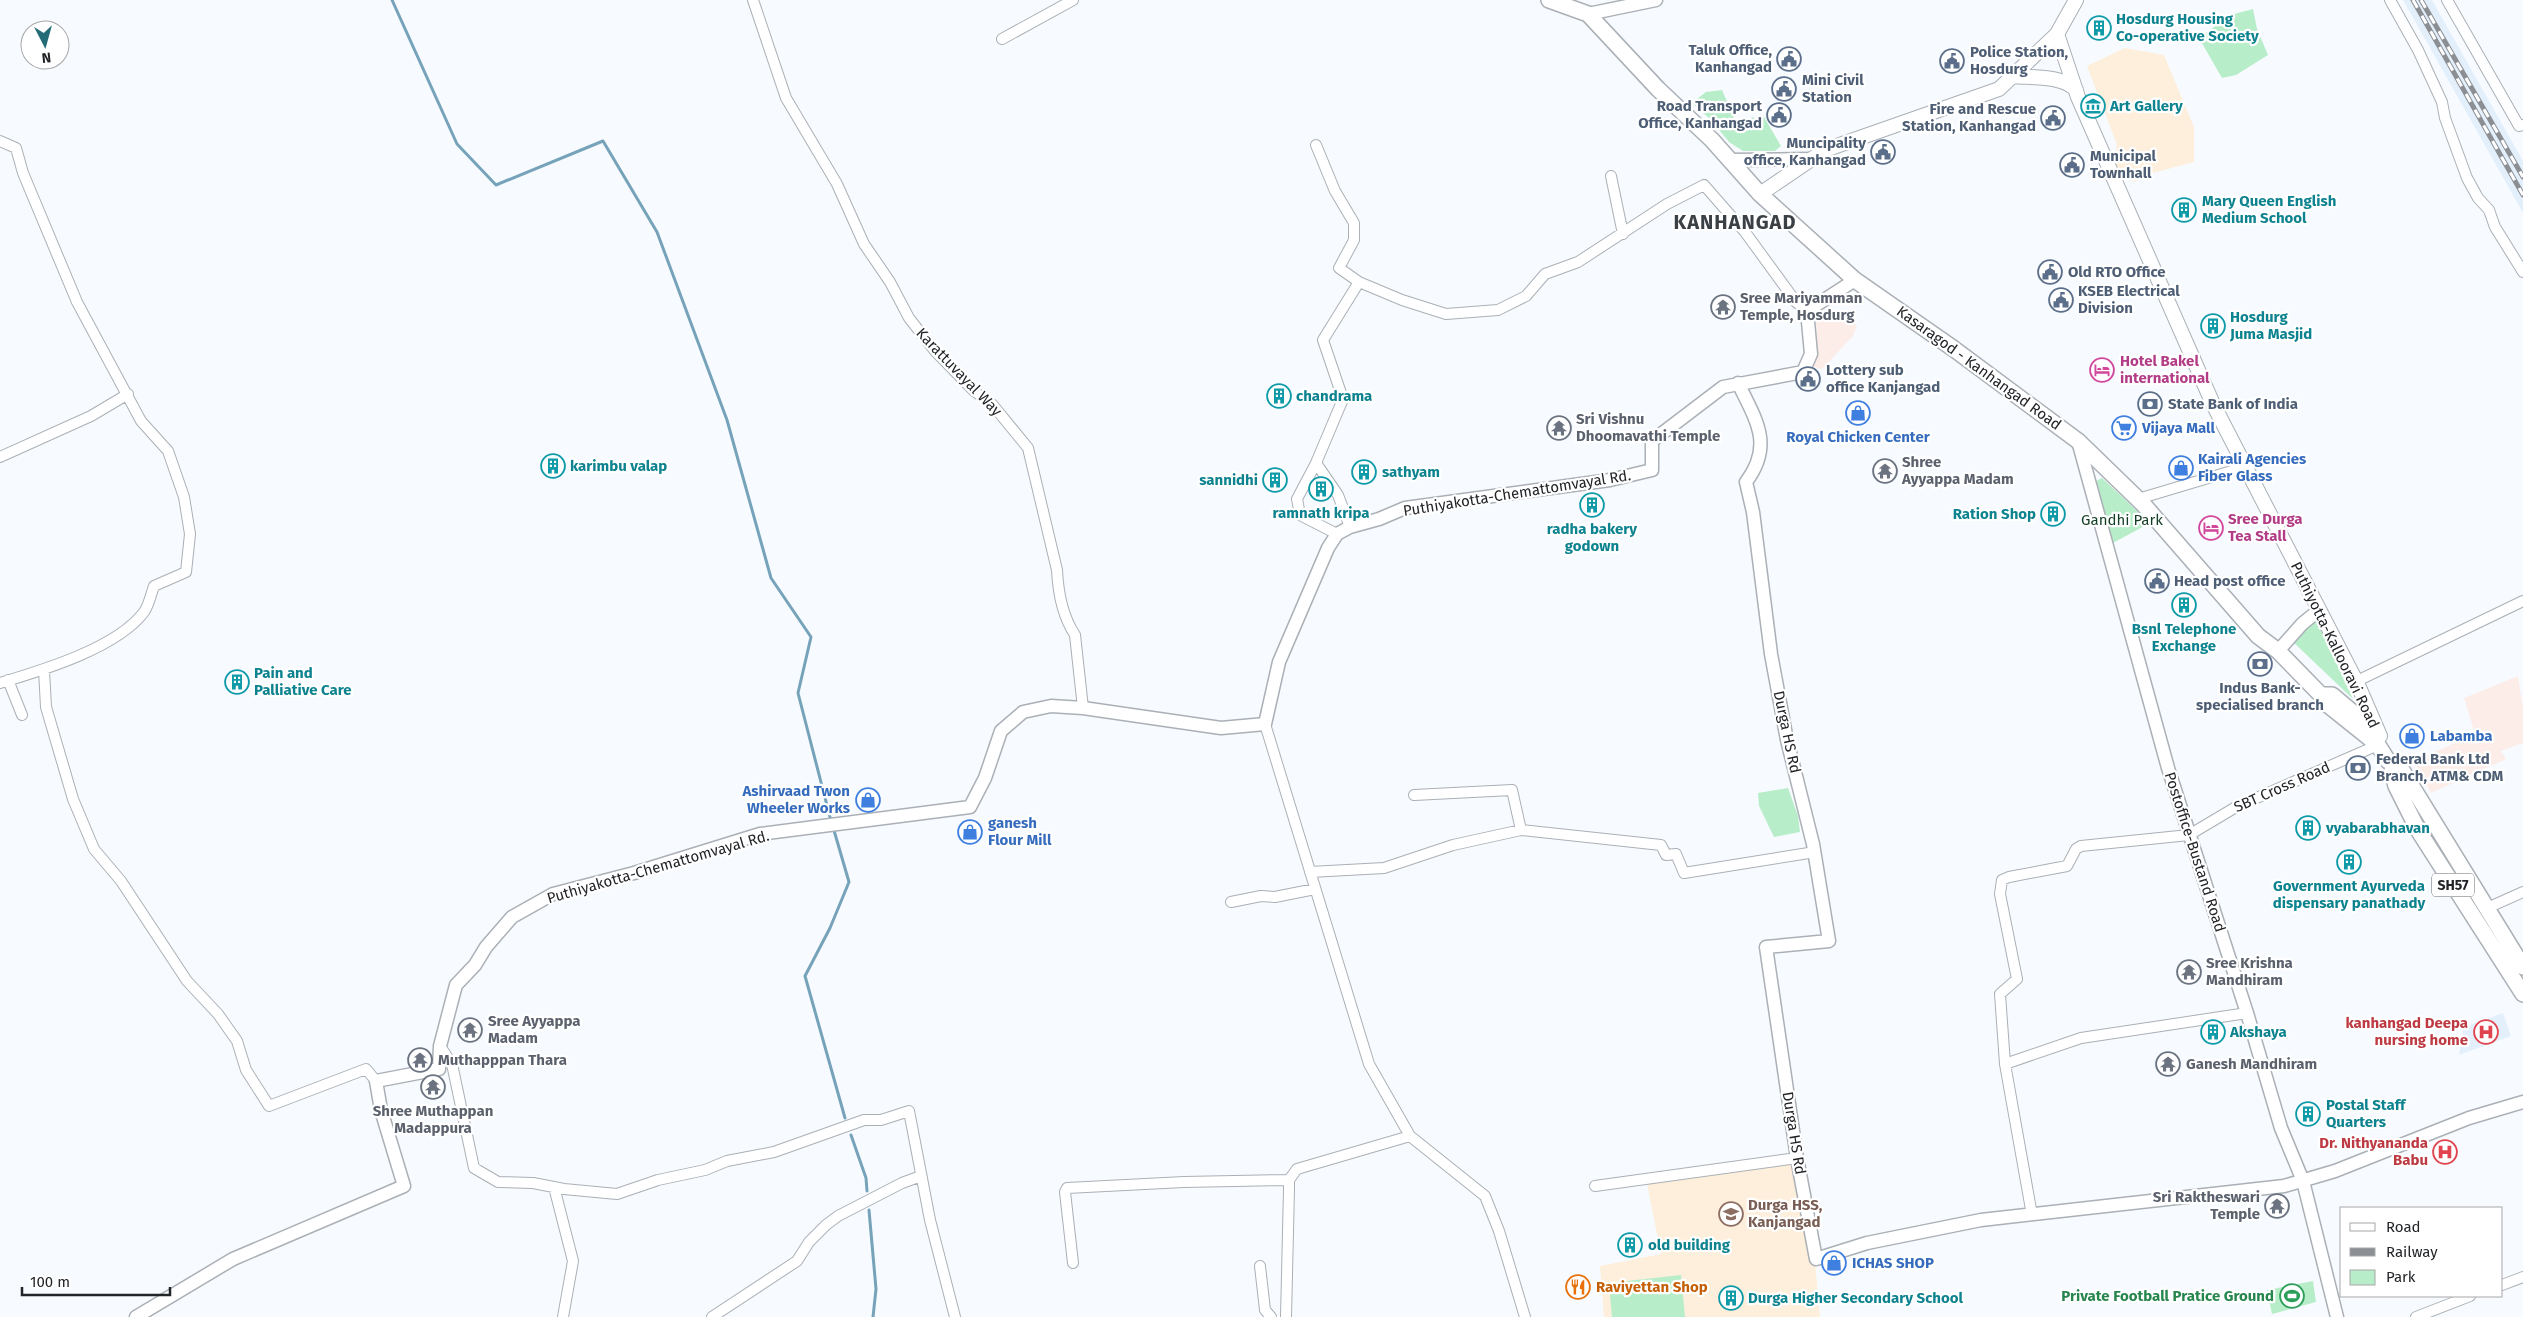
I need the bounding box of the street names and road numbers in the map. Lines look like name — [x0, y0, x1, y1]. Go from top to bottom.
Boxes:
street label: Kasaragod - Kanhangad Road — [1893, 302, 2065, 434]
street label: Karattuvayal Way — [912, 324, 1006, 420]
street label: Puthiyakotta-Chemattomvayal Rd. — [1402, 466, 1632, 520]
street label: Puthiyotta-Kallooravi Road — [2287, 559, 2383, 731]
street label: Durga HS Rd — [1769, 689, 1805, 775]
street label: SBT Cross Road — [2231, 758, 2333, 816]
street label: Postoffice-Bustand Road — [2161, 770, 2229, 934]
street label: Puthiyakotta-Chemattomvayal Rd. — [545, 827, 771, 907]
road number: SH57 — [2432, 874, 2474, 896]
street label: Durga HS Rd — [1779, 1090, 1809, 1176]

